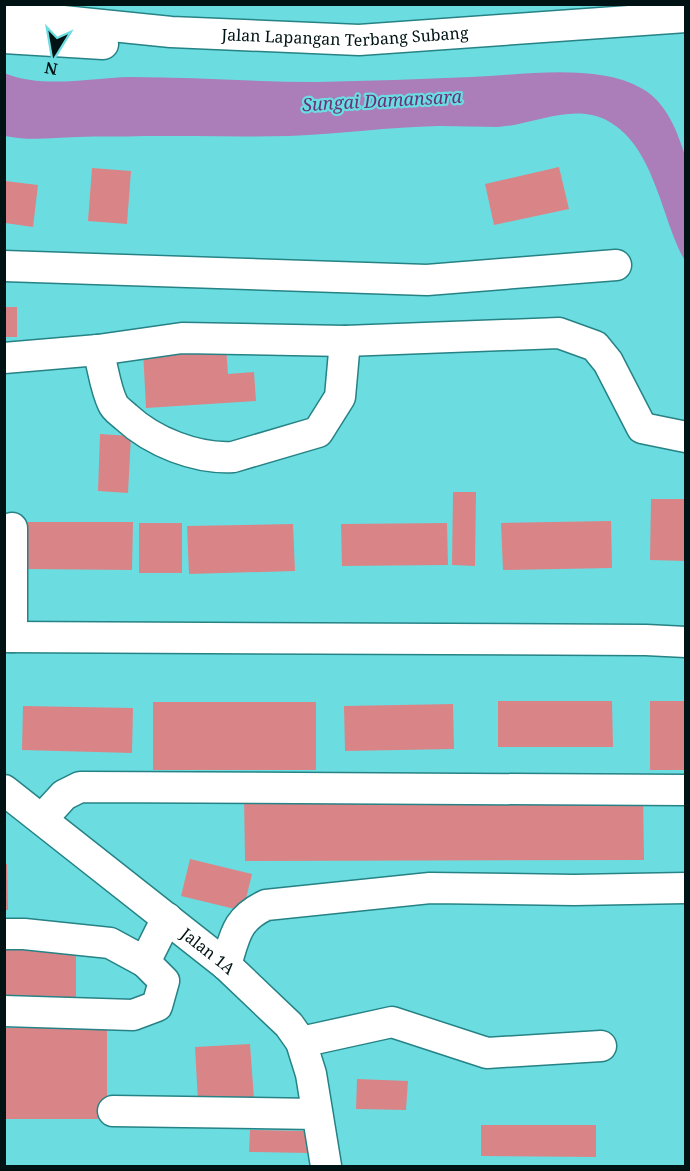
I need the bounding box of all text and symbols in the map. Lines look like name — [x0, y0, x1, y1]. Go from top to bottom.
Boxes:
street label: Jalan Lapangan Terbang Subang — [220, 21, 469, 51]
north arrow — [24, 24, 84, 84]
text: N — [42, 57, 59, 81]
water label: Sungai Damansara — [301, 84, 463, 116]
street label: Jalan 1A — [176, 922, 241, 980]

